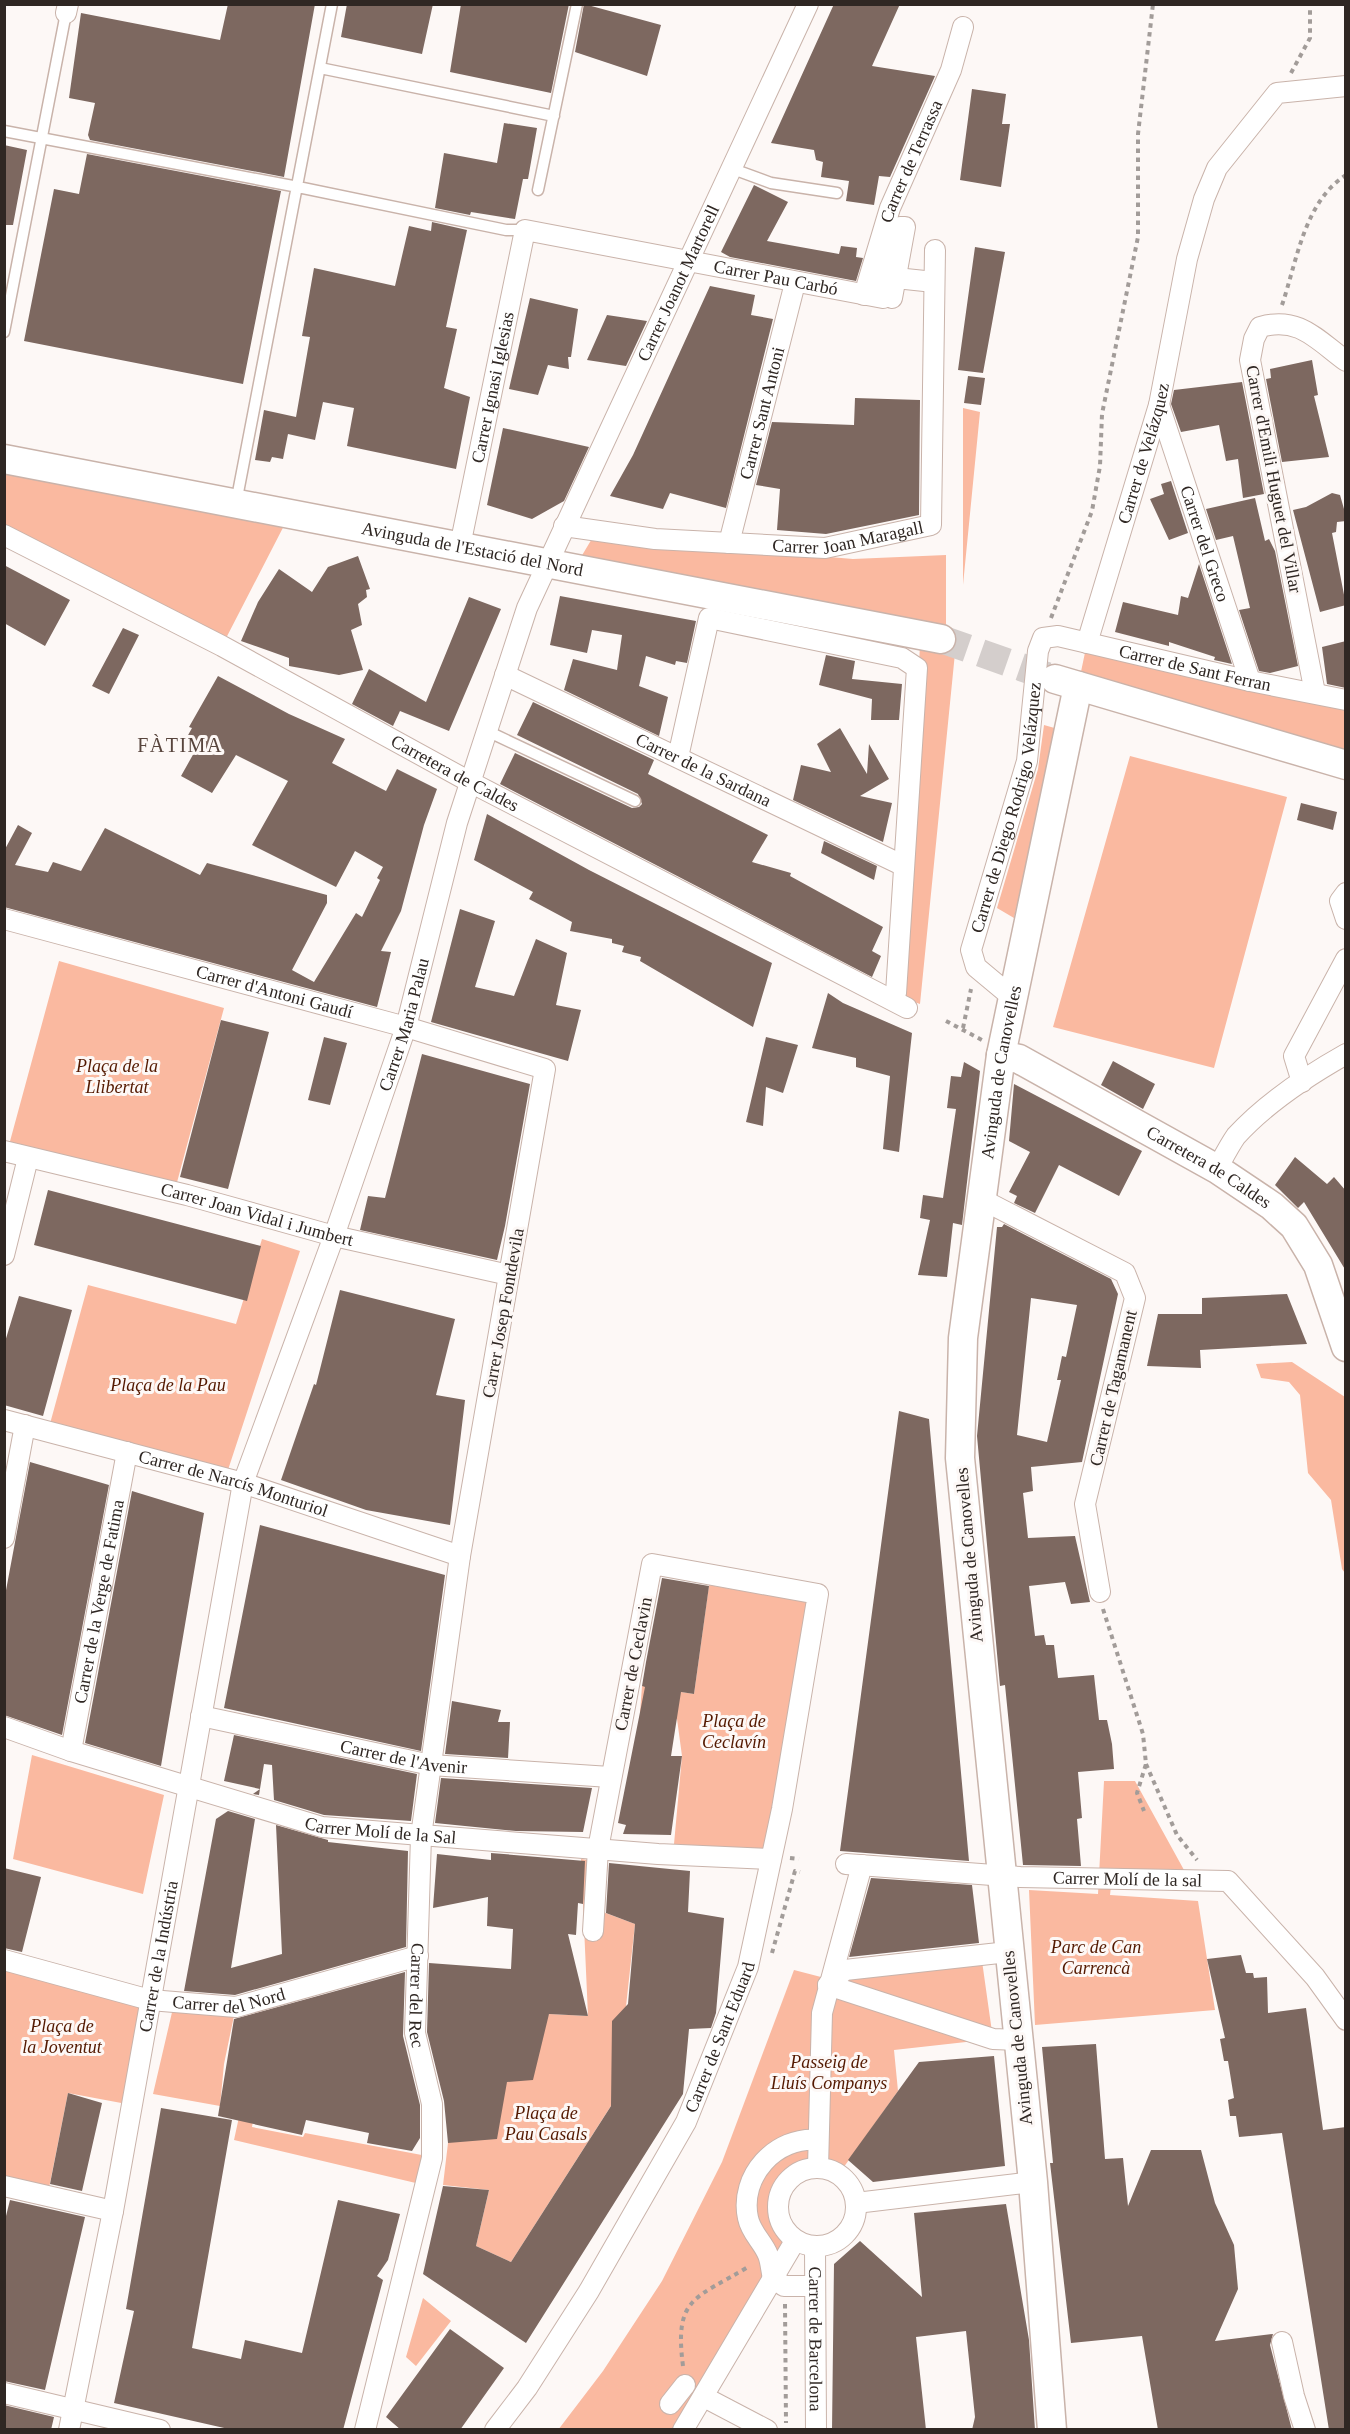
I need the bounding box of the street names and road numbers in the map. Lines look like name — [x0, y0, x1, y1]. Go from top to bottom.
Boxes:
street label: Carrer de Terrassa — [876, 97, 946, 225]
street label: Carrer Joanot Martorell — [633, 202, 723, 364]
street label: Carrer Pau Carbó — [712, 256, 840, 299]
street label: Carrer Ignasi Iglesias — [467, 310, 518, 465]
street label: Carrer Sant Antoni — [736, 345, 788, 482]
street label: Carrer d'Emili Huguet del Villar — [1242, 363, 1306, 595]
street label: Carrer de Velázquez — [1114, 381, 1173, 526]
street label: Carrer del Greco — [1176, 483, 1233, 604]
street label: Carrer Joan Maragall — [772, 517, 925, 558]
street label: Avinguda de l'Estació del Nord — [360, 518, 585, 580]
street label: Carrer de Sant Ferran — [1117, 641, 1273, 695]
street label: Carrer de Diego Rodrigo Velázquez — [967, 681, 1045, 935]
street label: Carrer de la Sardana — [633, 729, 774, 811]
street label: Carretera de Caldes — [388, 731, 522, 815]
street label: Carrer Maria Palau — [375, 956, 433, 1094]
street label: Carrer d'Antoni Gaudí — [194, 961, 355, 1022]
street label: Avinguda de Canovelles — [977, 984, 1025, 1160]
street label: Carretera de Caldes — [1143, 1122, 1275, 1213]
street label: Carrer Joan Vidal i Jumbert — [159, 1179, 355, 1250]
street label: Carrer Josep Fontdevila — [478, 1227, 528, 1399]
street label: Carrer de Tagamanent — [1085, 1308, 1141, 1468]
street label: Carrer de Narcís Monturiol — [137, 1446, 331, 1521]
street label: Avinguda de Canovelles — [951, 1467, 987, 1643]
street label: Carrer de la Verge de Fatima — [70, 1498, 128, 1705]
street label: Carrer de Ceclavin — [610, 1595, 656, 1733]
street label: Carrer de l'Avenir — [338, 1736, 468, 1777]
street label: Carrer Molí de la Sal — [302, 1812, 457, 1848]
street label: Carrer Molí de la sal — [1053, 1868, 1202, 1890]
street label: Carrer de la Indústria — [135, 1879, 182, 2034]
street label: Carrer del Rec — [405, 1943, 428, 2050]
street label: Avinguda de Canovelles — [998, 1950, 1036, 2126]
street label: Carrer de Sant Eduard — [681, 1960, 759, 2116]
street label: Carrer del Nord — [172, 1984, 287, 2017]
street label: Carrer de Barcelona — [805, 2266, 826, 2412]

